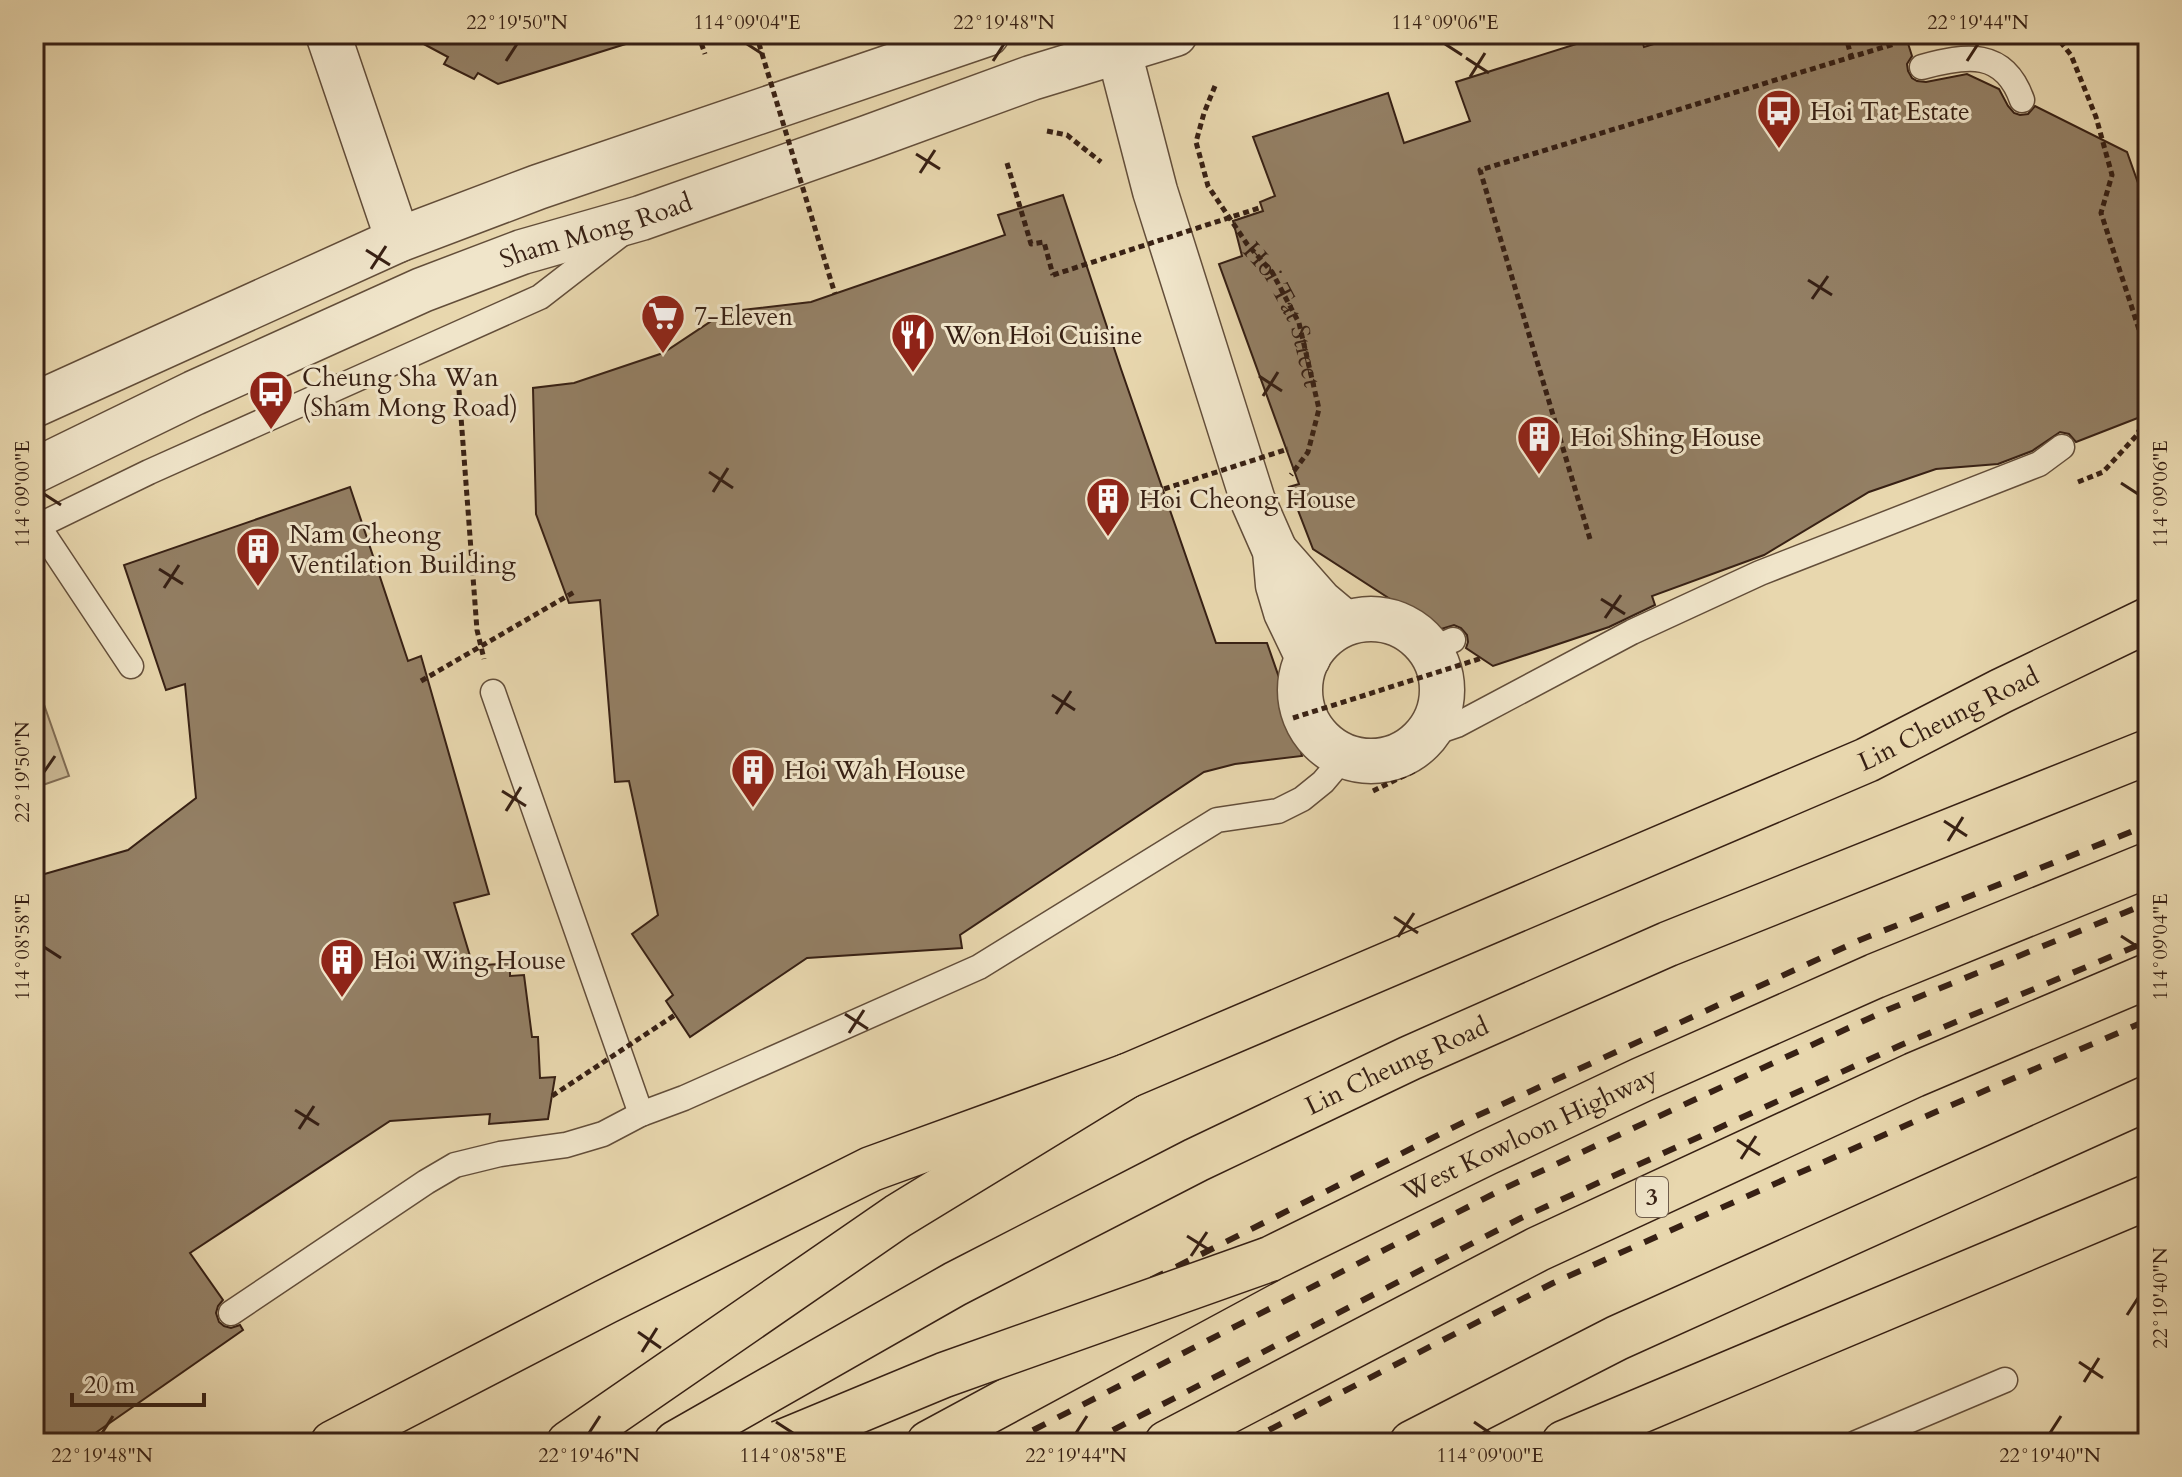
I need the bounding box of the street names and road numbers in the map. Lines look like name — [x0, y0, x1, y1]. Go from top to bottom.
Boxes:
street label: Sham Mong Road — [494, 184, 697, 277]
street label: Hoi Tat Street — [1235, 234, 1330, 391]
street label: Lin Cheung Road — [1853, 658, 2045, 780]
street label: Lin Cheung Road — [1299, 1008, 1494, 1124]
street label: West Kowloon Highway — [1395, 1058, 1663, 1210]
road number: 3 — [1636, 1177, 1668, 1217]

